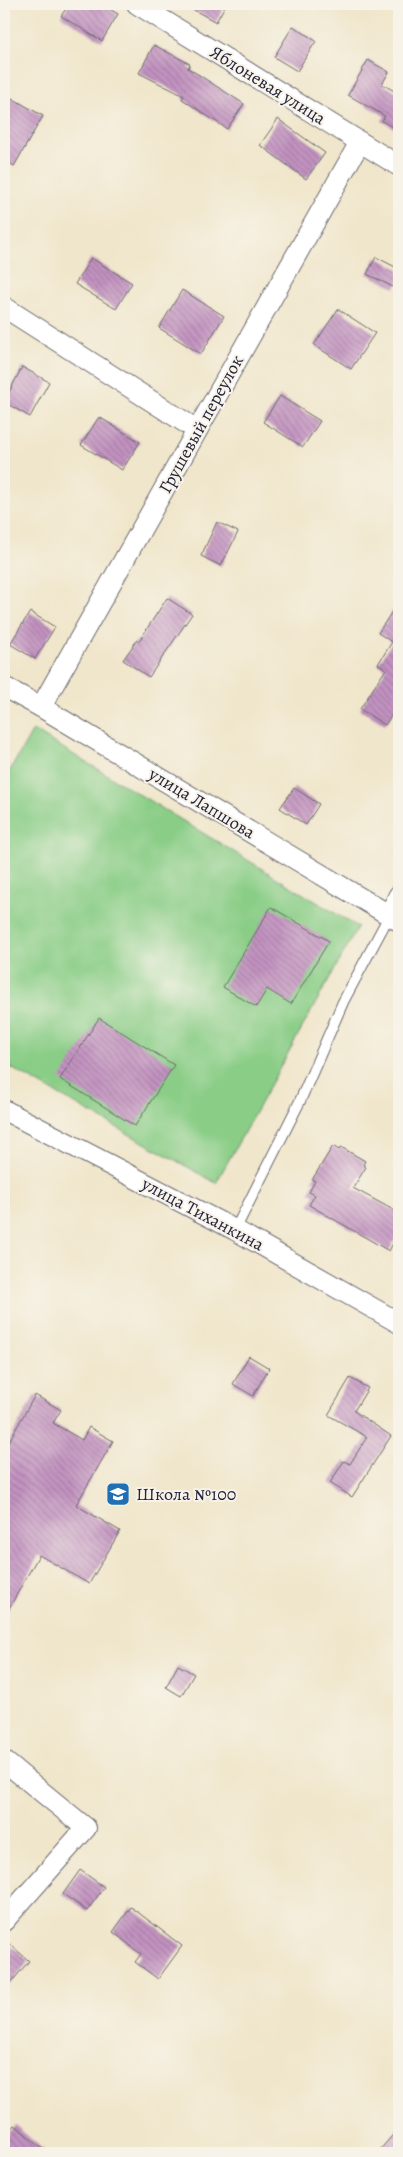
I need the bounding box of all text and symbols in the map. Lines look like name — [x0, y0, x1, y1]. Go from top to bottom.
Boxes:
street label: Яблоневая улица — [206, 40, 331, 131]
street label: Грушевый переулок — [153, 351, 249, 497]
street label: улица Лапшова — [143, 761, 260, 845]
street label: улица Тиханкина — [137, 1171, 269, 1257]
school or university icon: Школа №100 — [105, 1481, 131, 1507]
place label: Школа №100 — [136, 1482, 236, 1506]

